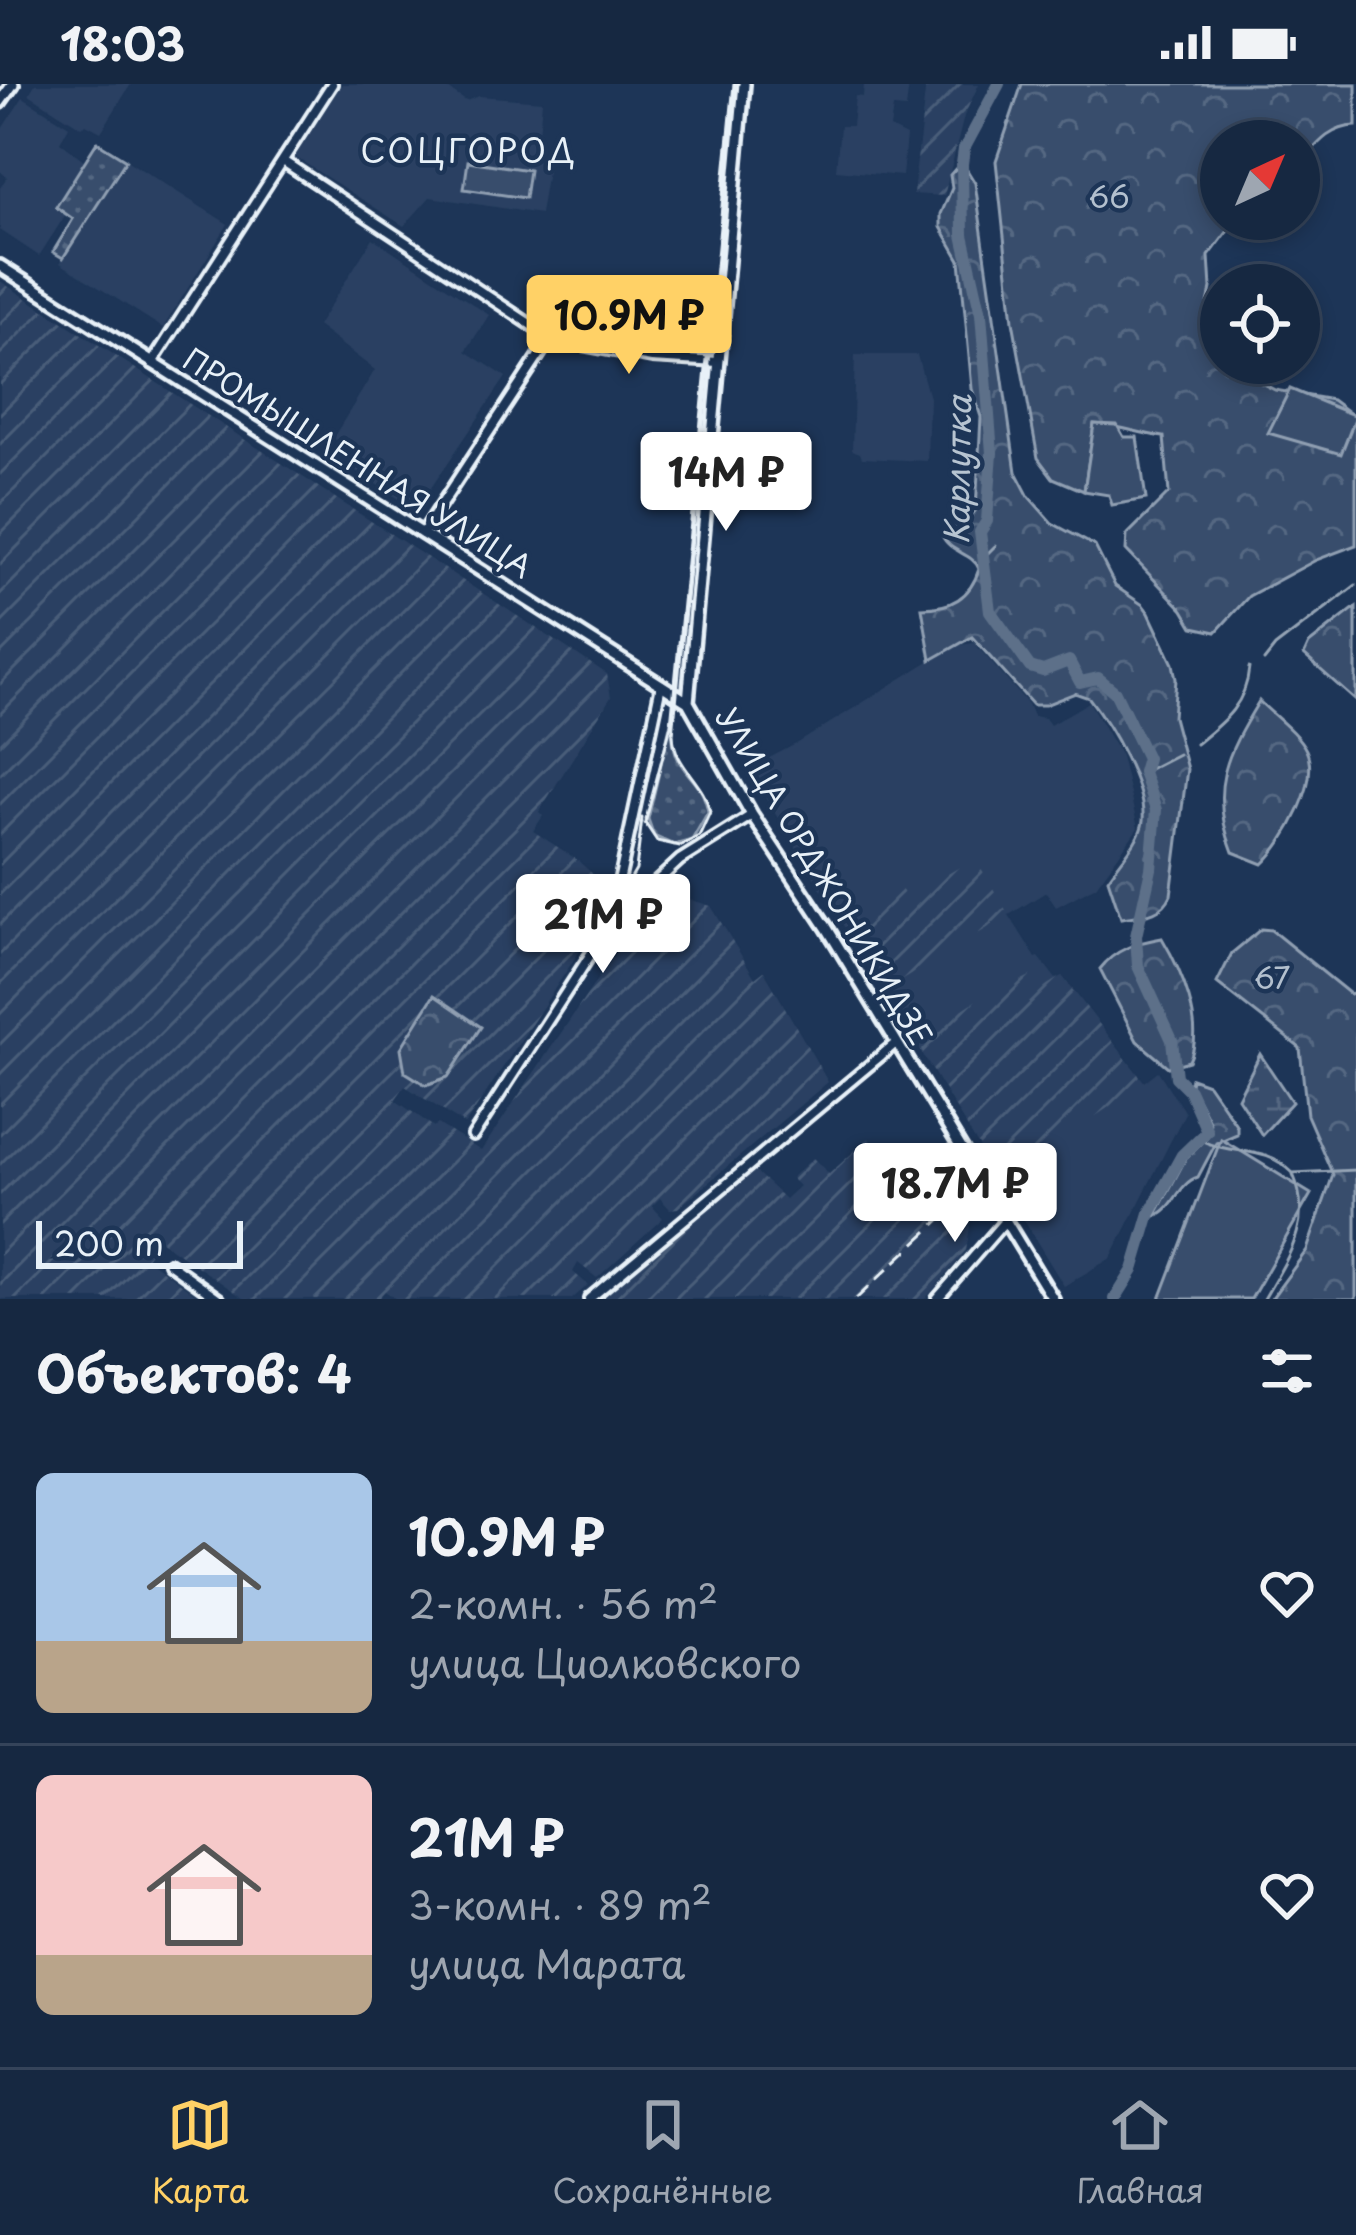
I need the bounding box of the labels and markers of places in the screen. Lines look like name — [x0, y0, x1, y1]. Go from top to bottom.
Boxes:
pin: 10.9M ₽ — [518, 275, 740, 377]
pin: 14M ₽ — [642, 432, 810, 534]
pin: 21M ₽ — [519, 874, 687, 976]
pin: 18.7M ₽ — [844, 1143, 1066, 1245]

